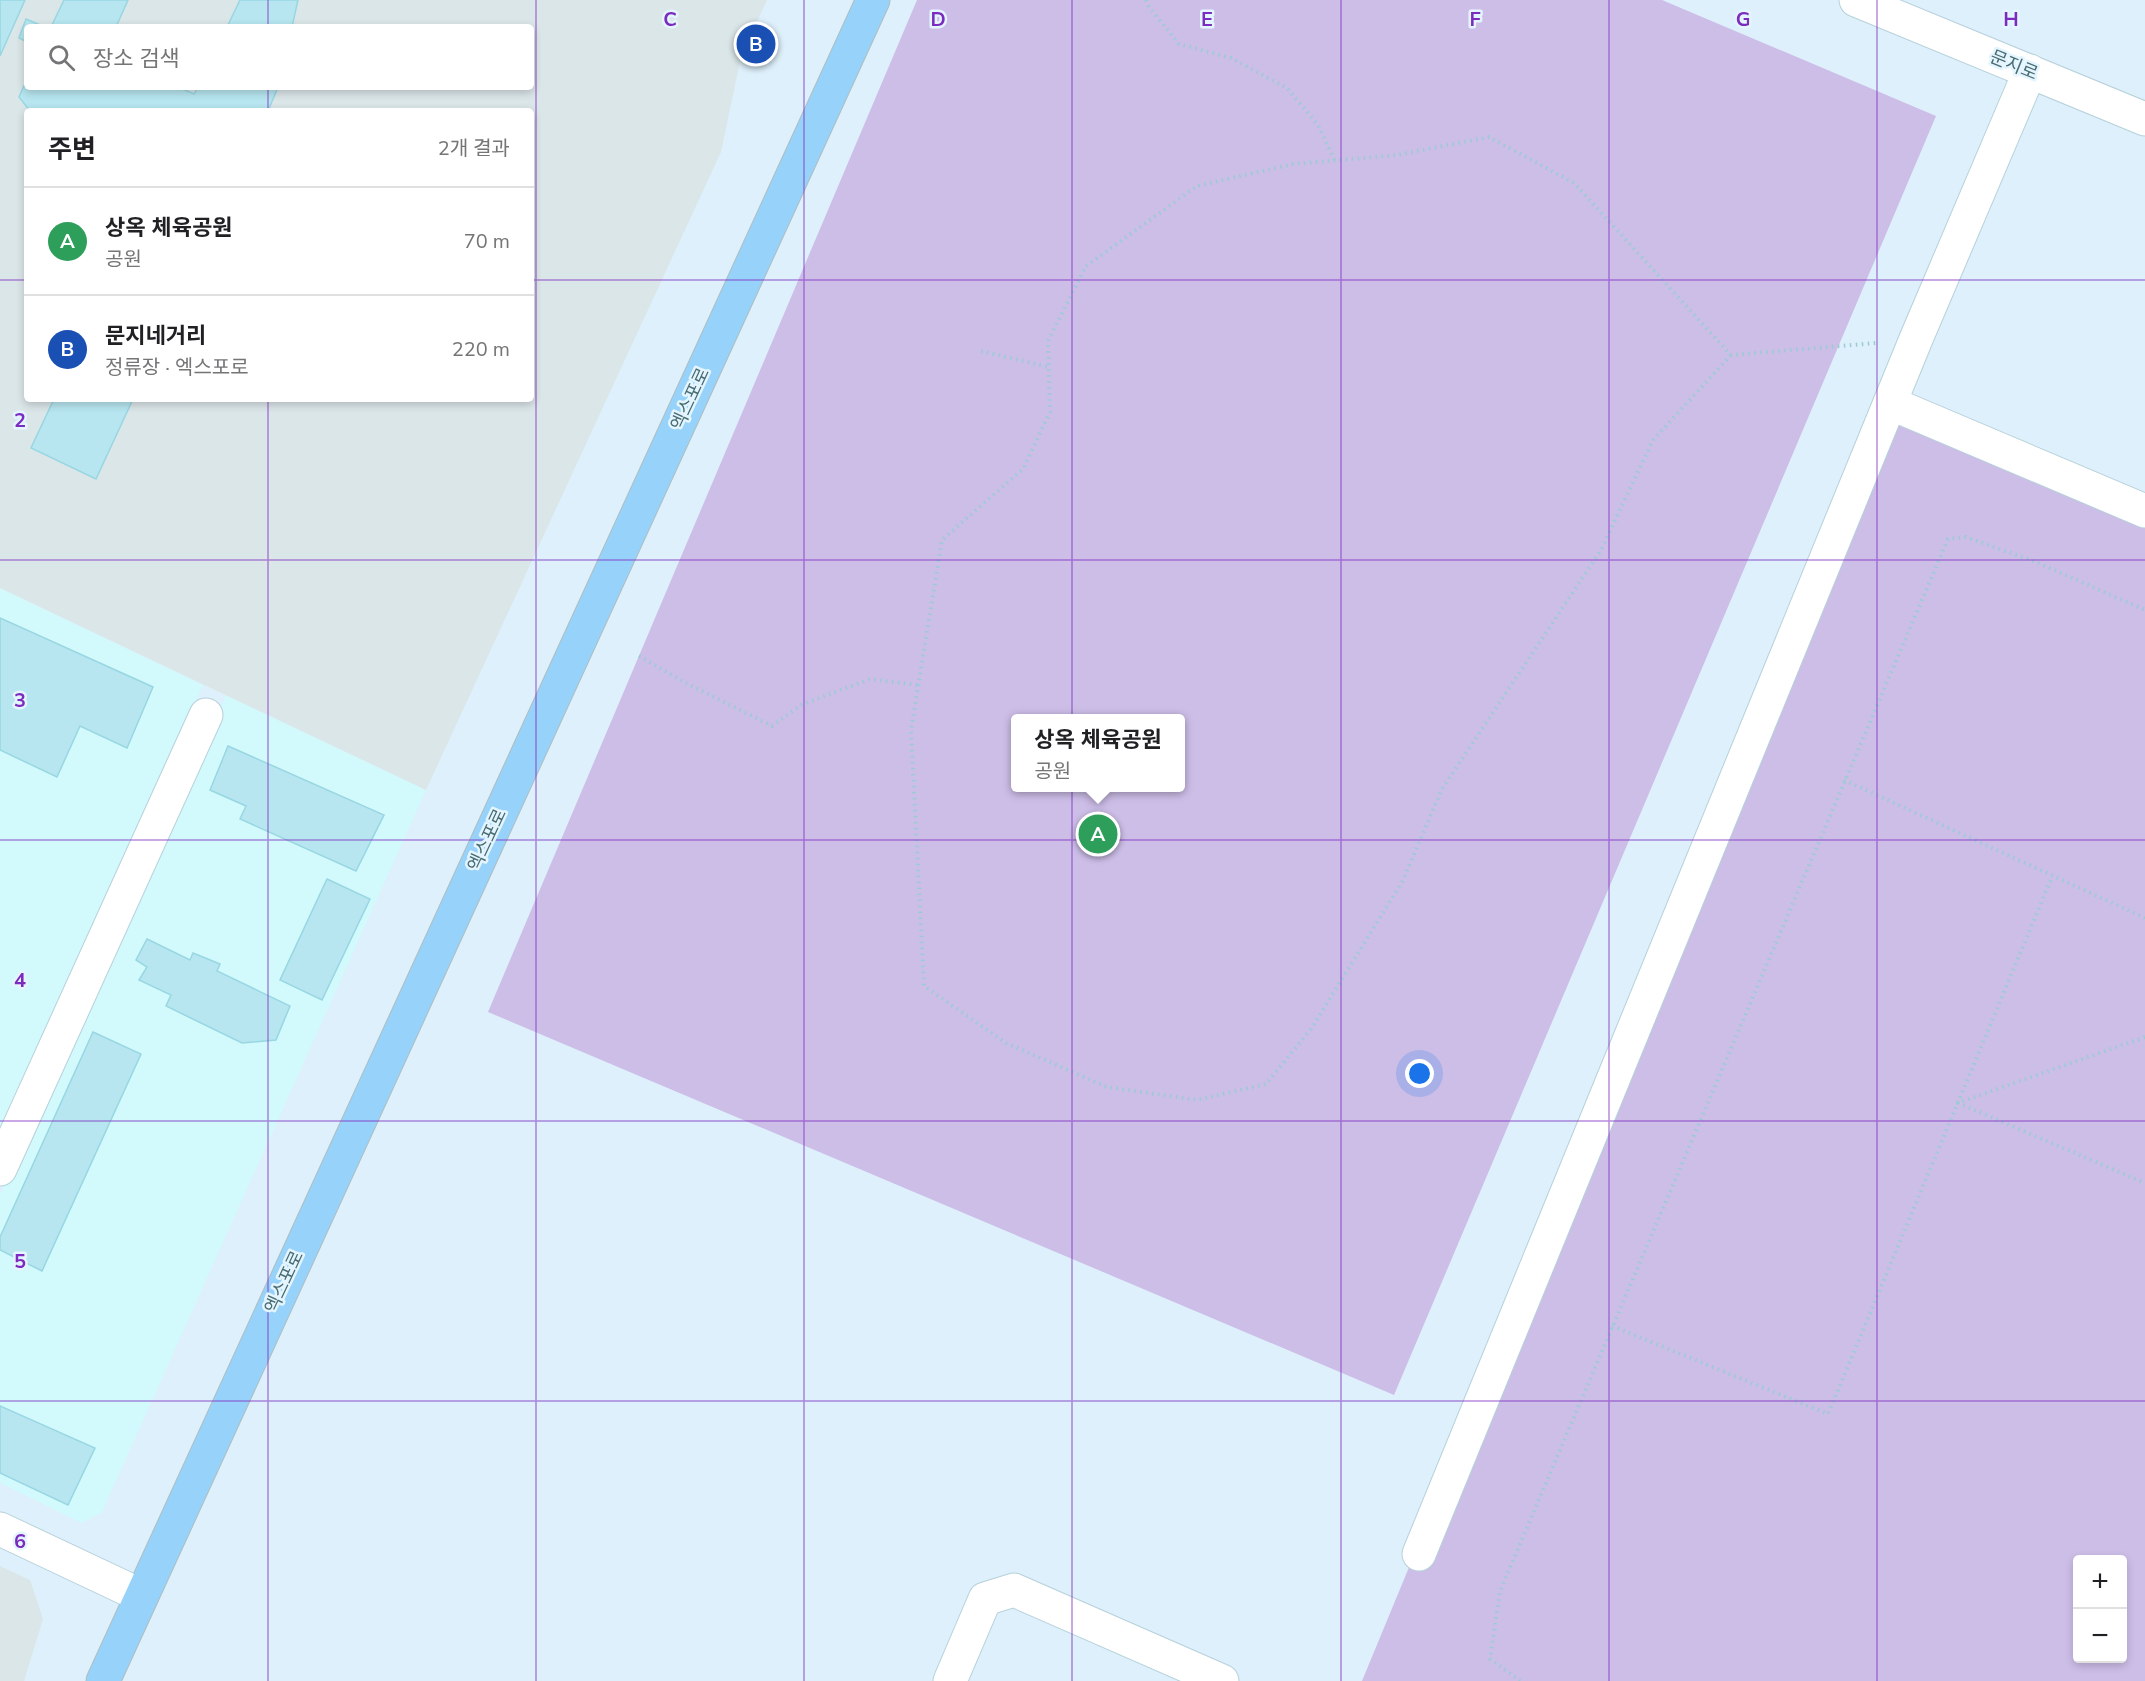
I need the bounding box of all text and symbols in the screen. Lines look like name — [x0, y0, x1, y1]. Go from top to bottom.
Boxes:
text: C — [663, 6, 677, 33]
text: D — [930, 6, 946, 33]
text: E — [1201, 6, 1213, 33]
text: F — [1469, 6, 1481, 33]
text: G — [1736, 6, 1750, 33]
text: H — [2003, 6, 2019, 33]
pin: B — [736, 22, 776, 66]
search box — [24, 24, 534, 90]
icon: search — [45, 41, 78, 74]
text: 장소 검색 — [93, 44, 180, 74]
street label: 문지로 — [1986, 45, 2042, 85]
text: 주변 — [48, 132, 96, 167]
text: 2개 결과 — [438, 135, 510, 162]
text: 상옥 체육공원 — [105, 213, 232, 243]
text: A — [60, 228, 75, 255]
text: 70 m — [464, 228, 510, 255]
text: 공원 — [105, 246, 142, 273]
text: 문지네거리 — [105, 321, 206, 351]
text: B — [61, 336, 74, 363]
text: 220 m — [452, 336, 510, 363]
text: 정류장 · 엑스포로 — [105, 354, 249, 381]
street label: 엑스포로 — [665, 364, 715, 434]
text: 2 — [14, 407, 26, 434]
text: 3 — [14, 687, 26, 714]
popup — [1011, 714, 1185, 792]
text: 상옥 체육공원 — [1034, 725, 1162, 755]
text: 공원 — [1034, 758, 1071, 785]
street label: 엑스포로 — [462, 805, 512, 875]
pin: A — [1078, 812, 1118, 856]
text: 4 — [14, 967, 26, 994]
your location — [1405, 1059, 1434, 1088]
street label: 엑스포로 — [259, 1247, 309, 1317]
text: 5 — [14, 1248, 26, 1275]
text: 6 — [14, 1528, 26, 1555]
map controls — [2073, 1555, 2127, 1663]
button: + — [2073, 1555, 2127, 1609]
button: − — [2073, 1609, 2127, 1663]

